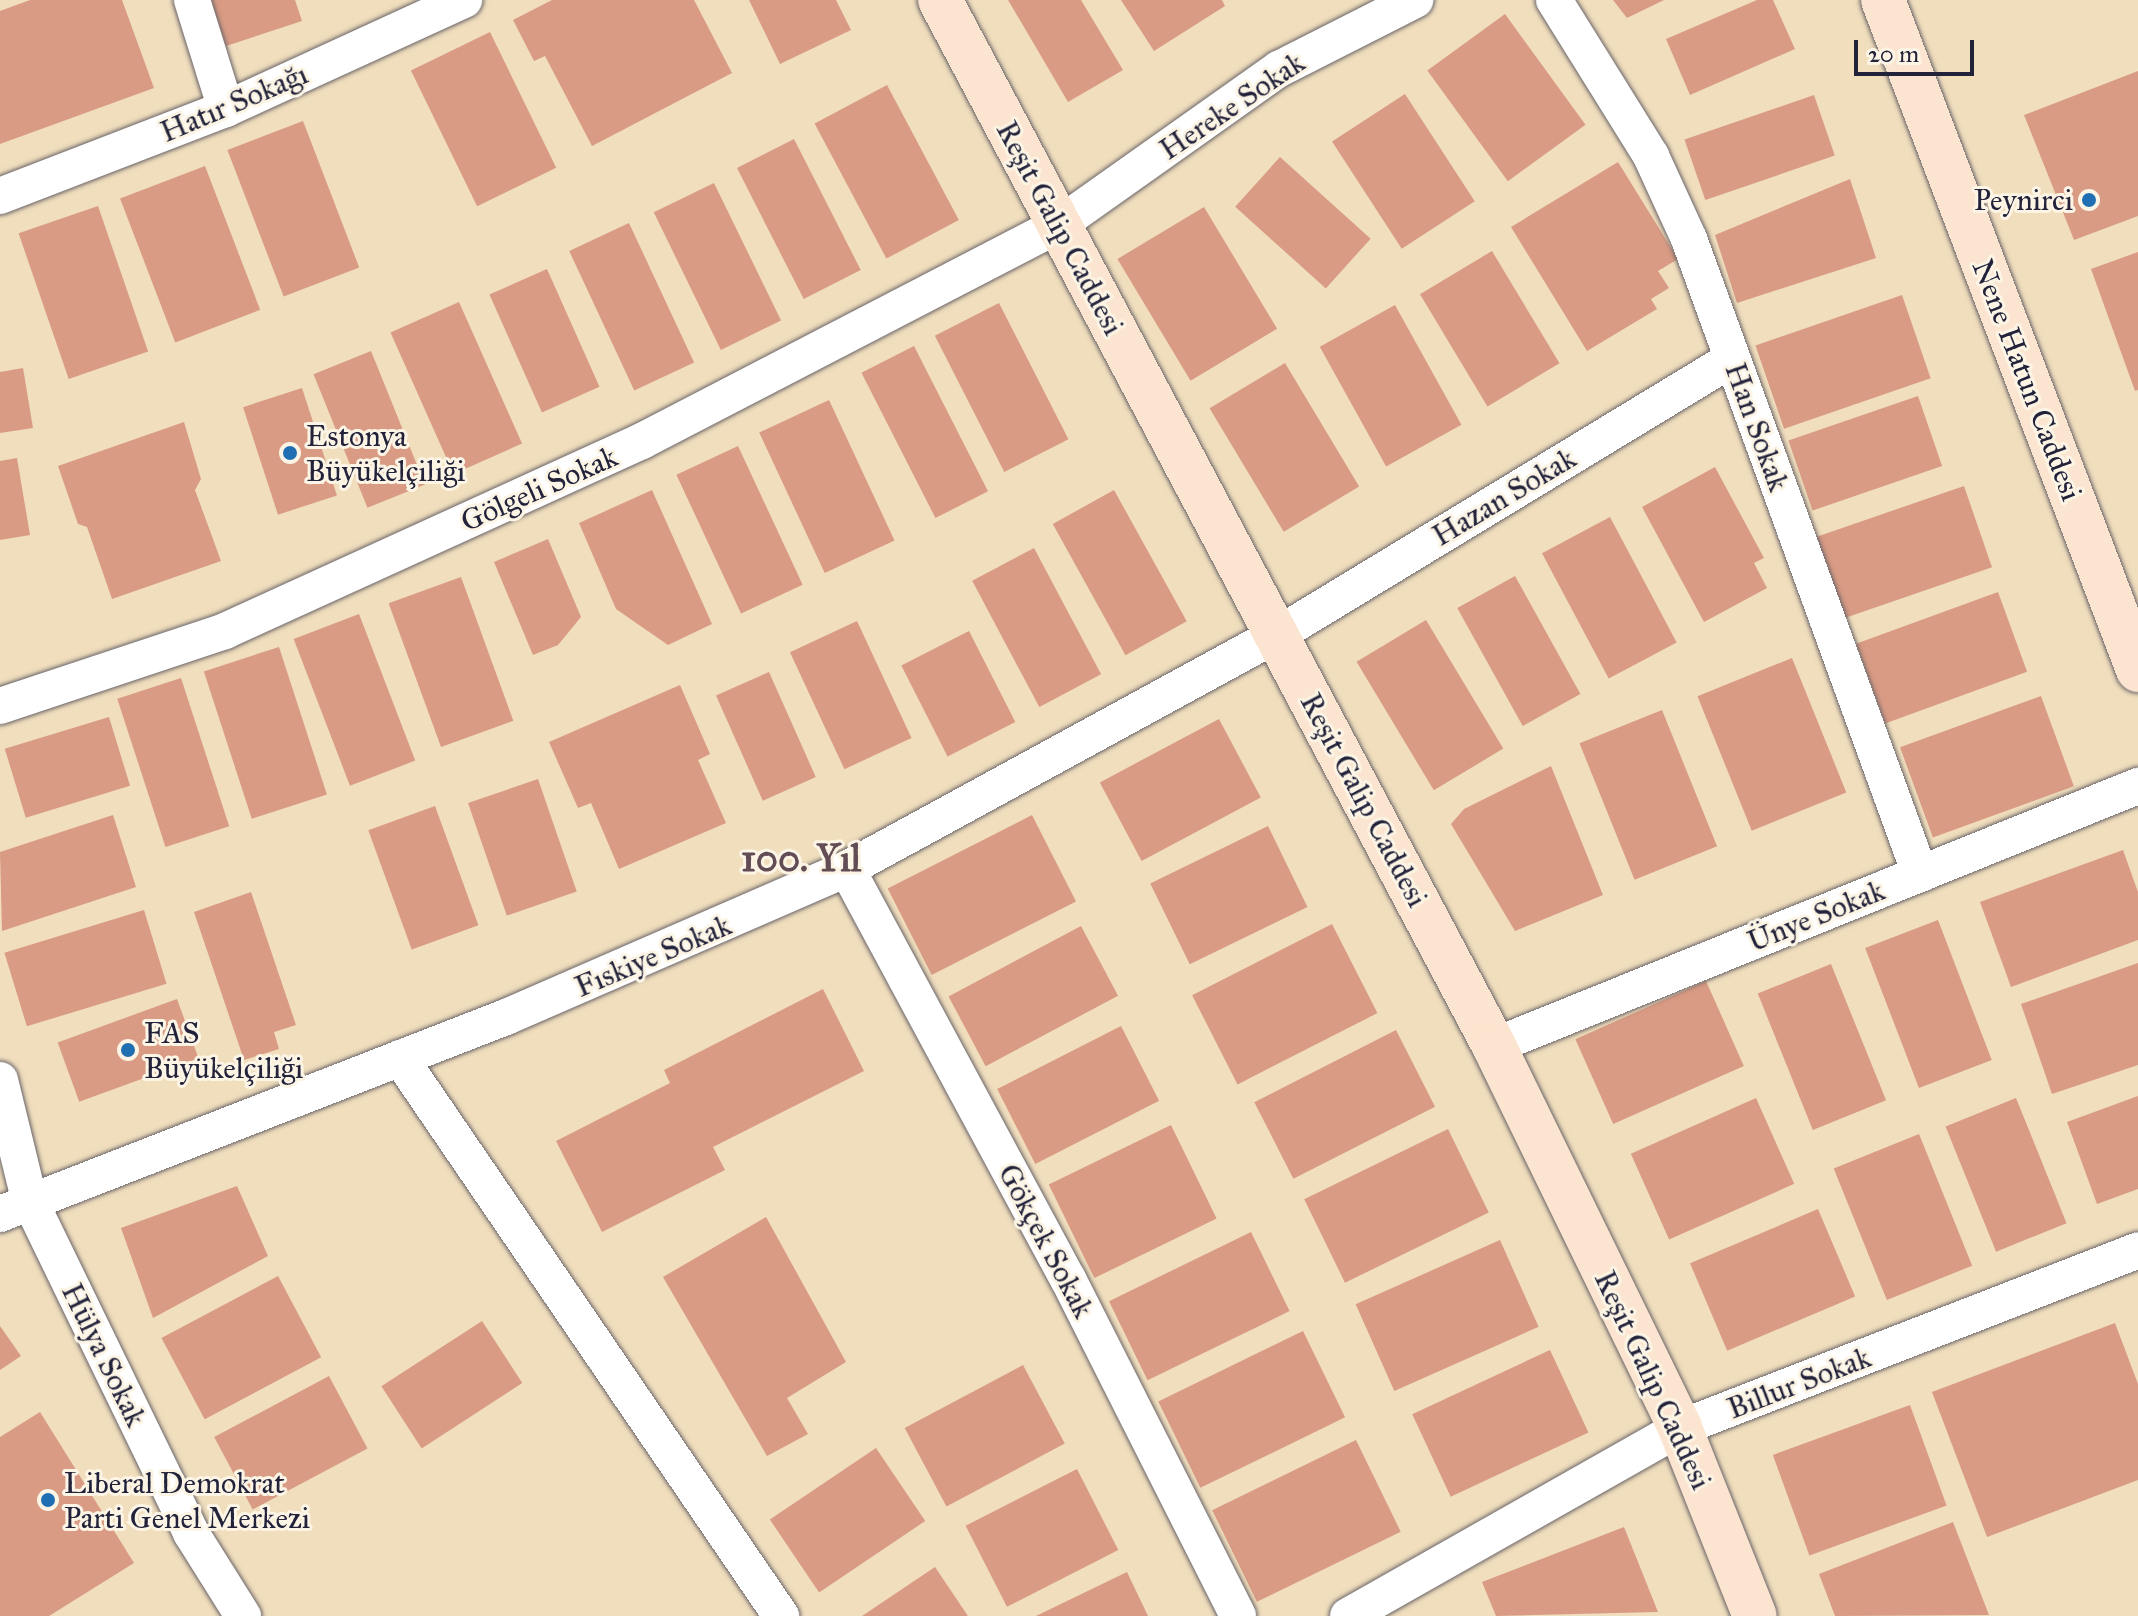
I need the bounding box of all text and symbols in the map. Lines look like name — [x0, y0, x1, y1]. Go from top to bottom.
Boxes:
scale bar — [1858, 24, 1978, 74]
text: 20 m — [1868, 39, 1919, 69]
street label: Hereke Sokak — [1153, 44, 1311, 168]
street label: Hatır Sokağı — [155, 56, 313, 150]
street label: Reşit Galip Caddesi — [988, 115, 1132, 341]
place label: Peynirci — [1974, 182, 2073, 218]
marker: Peynirci — [2080, 191, 2098, 209]
street label: Nene Hatun Caddesi — [1964, 254, 2090, 506]
street label: Han Sokak — [1717, 358, 1797, 496]
place label: Estonya Büyükelçiliği — [306, 418, 465, 488]
street label: Gölgeli Sokak — [455, 438, 623, 540]
street label: Hazan Sokak — [1426, 440, 1582, 554]
marker: Estonya Büyükelçiliği — [281, 444, 299, 462]
street label: Reşit Galip Caddesi — [1292, 687, 1436, 913]
district label: 100. Yıl — [741, 836, 861, 882]
street label: Ünye Sokak — [1742, 872, 1890, 960]
street label: Fıskiye Sokak — [570, 907, 736, 1005]
place label: FAS Büyükelçiliği — [144, 1015, 303, 1086]
marker: FAS Büyükelçiliği — [119, 1041, 137, 1059]
street label: Gökçek Sokak — [990, 1158, 1102, 1324]
street label: Reşit Galip Caddesi — [1587, 1265, 1719, 1495]
street label: Hülya Sokak — [54, 1277, 154, 1433]
street label: Billur Sokak — [1722, 1339, 1876, 1427]
place label: Liberal Demokrat Parti Genel Merkezi — [64, 1465, 310, 1536]
marker: Liberal Demokrat Parti Genel Merkezi — [39, 1491, 57, 1509]

